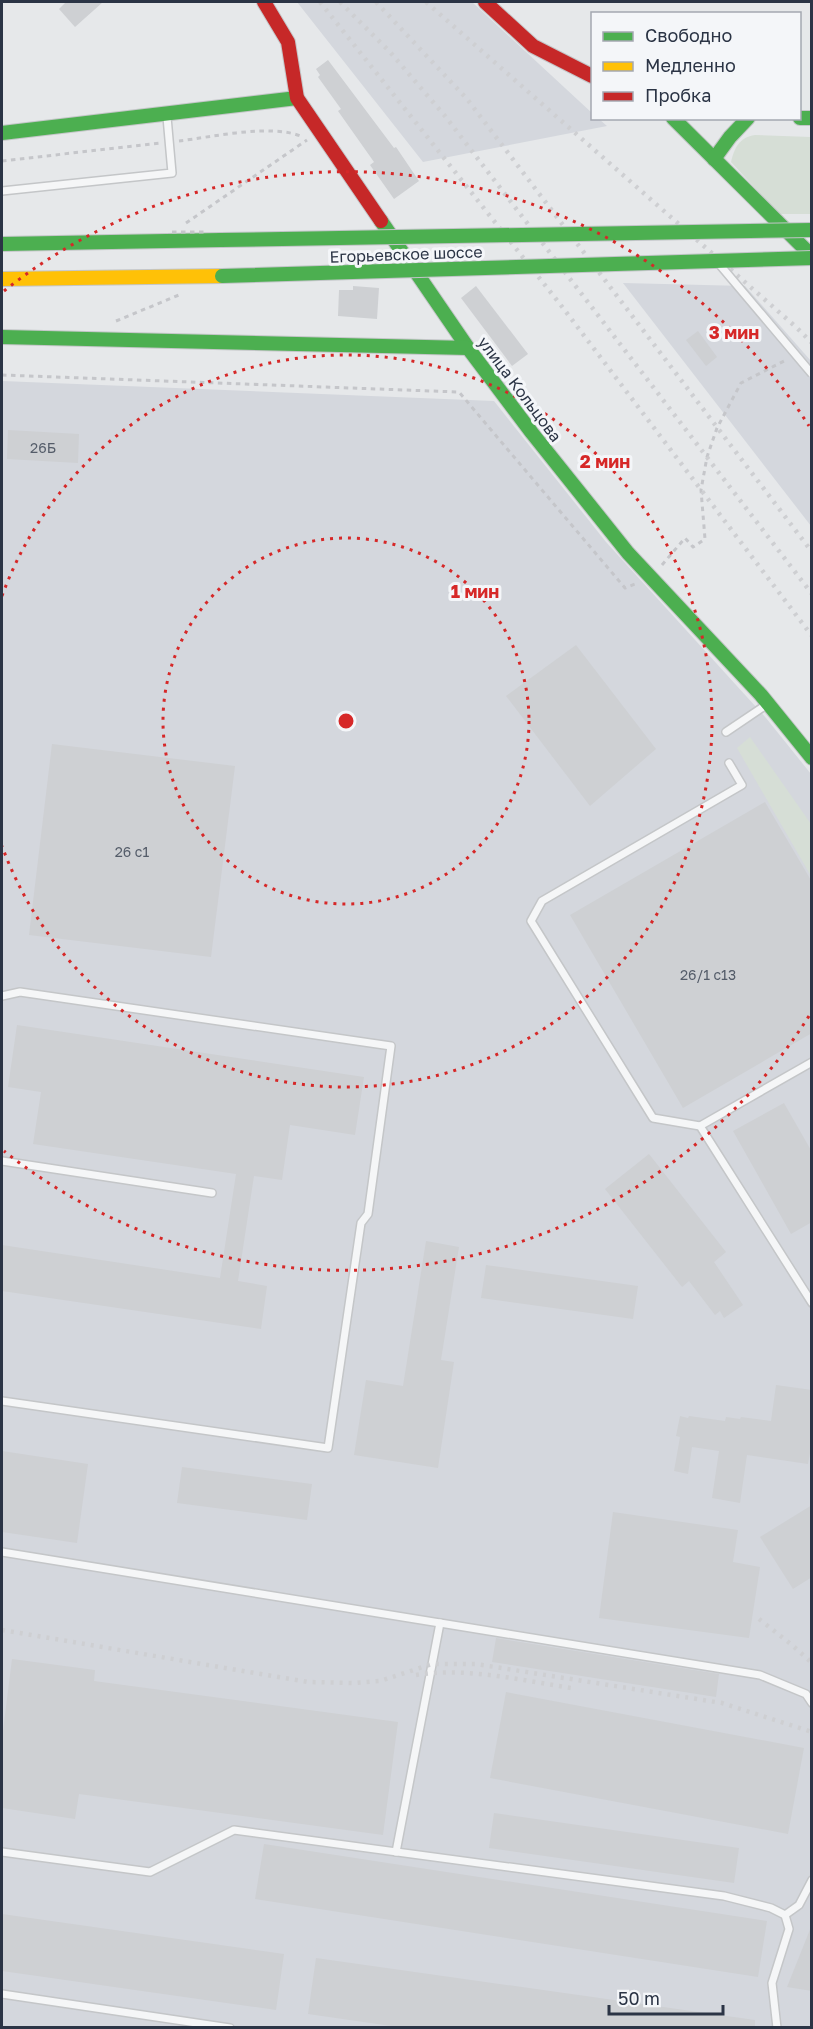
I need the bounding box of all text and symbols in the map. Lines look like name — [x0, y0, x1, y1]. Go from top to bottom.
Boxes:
legend — [591, 12, 801, 120]
text: Свободно — [645, 24, 732, 46]
text: Медленно — [645, 54, 736, 76]
text: Пробка — [645, 84, 711, 106]
street label: Егорьевское шоссе — [329, 241, 483, 267]
text: 3 мин — [709, 321, 759, 343]
street label: улица Кольцова — [474, 332, 566, 446]
house number: 26Б — [30, 439, 56, 456]
text: 2 мин — [580, 450, 630, 472]
text: 1 мин — [451, 580, 499, 602]
centre of rings — [336, 711, 356, 731]
house number: 26 с1 — [115, 843, 149, 860]
house number: 26/1 с13 — [680, 966, 736, 983]
scale bar — [609, 1978, 723, 2016]
text: 50 m — [618, 1987, 660, 2009]

